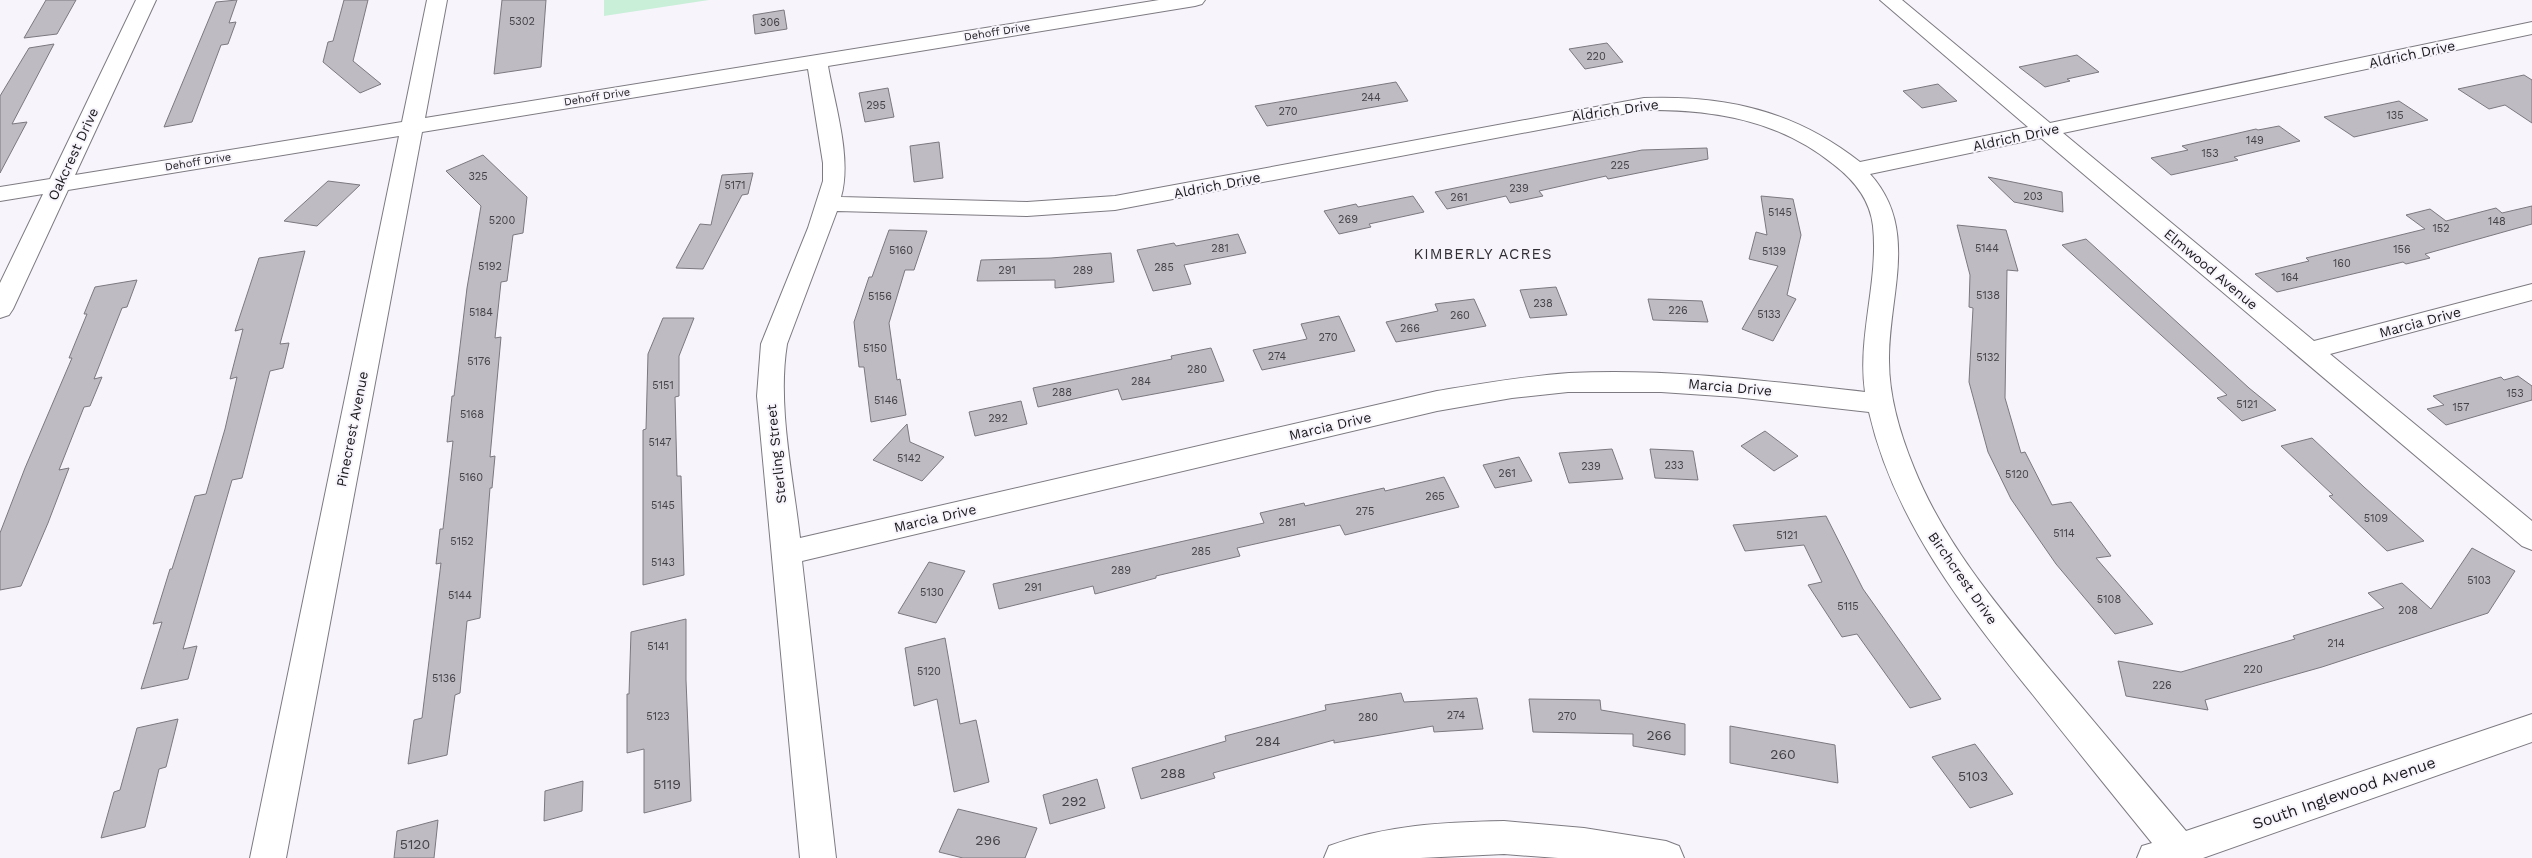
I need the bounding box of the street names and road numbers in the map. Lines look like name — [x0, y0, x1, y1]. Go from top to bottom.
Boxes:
street label: Dehoff Drive — [963, 20, 1031, 44]
street label: Aldrich Drive — [2367, 37, 2457, 71]
street label: Dehoff Drive — [563, 85, 631, 109]
street label: Aldrich Drive — [1570, 96, 1660, 124]
street label: Oakcrest Drive — [45, 105, 101, 203]
street label: Aldrich Drive — [1971, 120, 2061, 154]
street label: Dehoff Drive — [164, 150, 232, 174]
street label: Aldrich Drive — [1172, 169, 1262, 201]
street label: Elmwood Avenue — [2161, 225, 2261, 313]
street label: Marcia Drive — [2377, 303, 2463, 341]
street label: Pinecrest Avenue — [333, 370, 371, 488]
street label: Marcia Drive — [1687, 375, 1773, 399]
street label: Sterling Street — [763, 403, 789, 504]
street label: Marcia Drive — [1287, 409, 1373, 443]
street label: Marcia Drive — [892, 501, 978, 535]
street label: Birchcrest Drive — [1925, 529, 2001, 627]
street label: South Inglewood Avenue — [2250, 753, 2438, 833]

